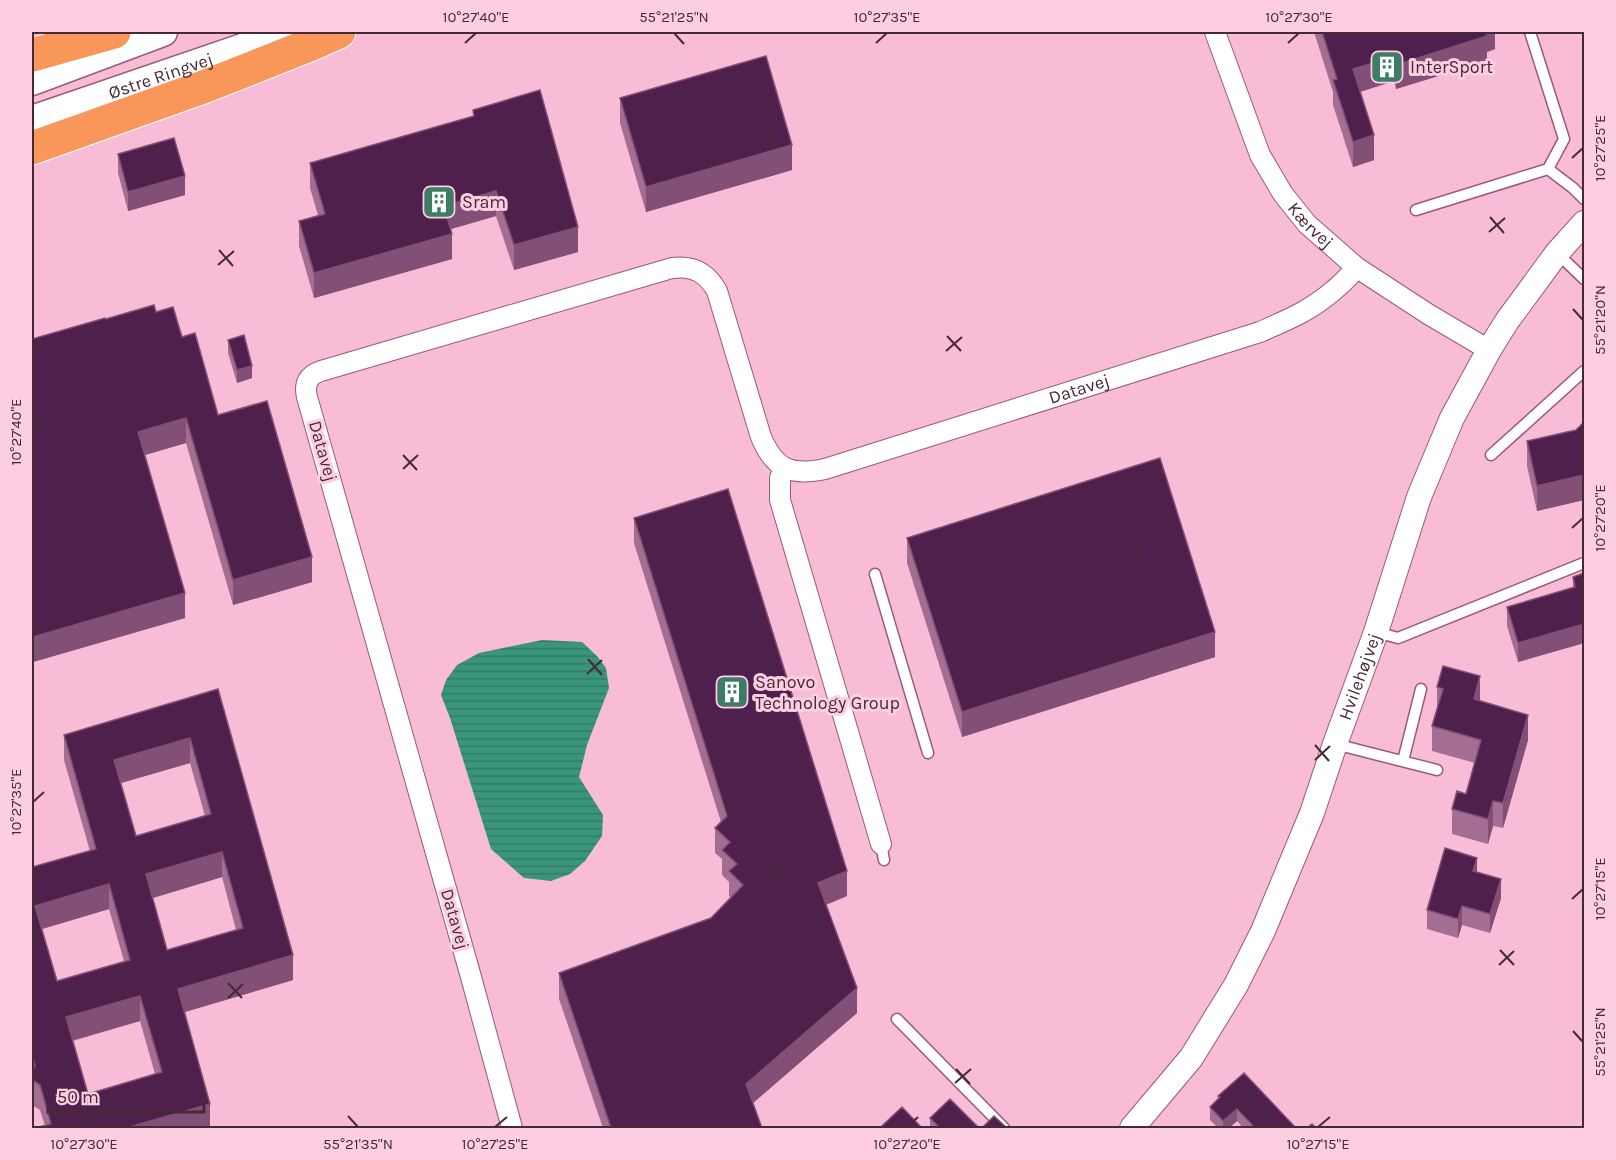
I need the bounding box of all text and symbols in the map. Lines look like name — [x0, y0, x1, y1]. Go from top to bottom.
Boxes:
text: 10°27'40"E — [442, 8, 510, 26]
text: 55°21'25"N — [639, 8, 709, 26]
text: 10°27'35"E — [853, 8, 921, 26]
text: 10°27'30"E — [1265, 8, 1333, 26]
street label: Østre Ringvej — [105, 48, 216, 104]
building icon: InterSport — [1369, 49, 1405, 85]
place label: InterSport — [1410, 56, 1493, 78]
text: 10°27'25"E — [1591, 115, 1609, 181]
building icon: Sram — [421, 184, 457, 220]
place label: Sram — [462, 191, 506, 213]
street label: Kærvej — [1283, 198, 1338, 253]
text: 55°21'20"N — [1591, 285, 1609, 355]
street label: Datavej — [1046, 369, 1112, 409]
text: 10°27'40"E — [7, 398, 25, 466]
street label: Datavej — [304, 418, 342, 484]
text: 10°27'20"E — [1591, 484, 1609, 552]
street label: Hvilehøjvej — [1334, 630, 1386, 723]
place label: Sanovo Technology Group — [755, 671, 900, 714]
building icon: Sanovo Technology Group — [714, 674, 750, 710]
text: 10°27'35"E — [7, 768, 25, 836]
text: 10°27'15"E — [1591, 857, 1609, 921]
street label: Datavej — [436, 886, 474, 952]
text: 55°21'25"N — [1591, 1007, 1609, 1077]
scale bar — [48, 1076, 204, 1114]
text: 50 m — [57, 1086, 99, 1108]
text: 10°27'30"E — [50, 1135, 118, 1153]
text: 55°21'35"N — [323, 1135, 393, 1153]
text: 10°27'25"E — [462, 1135, 528, 1153]
text: 10°27'20"E — [873, 1135, 941, 1153]
text: 10°27'15"E — [1286, 1135, 1350, 1153]

